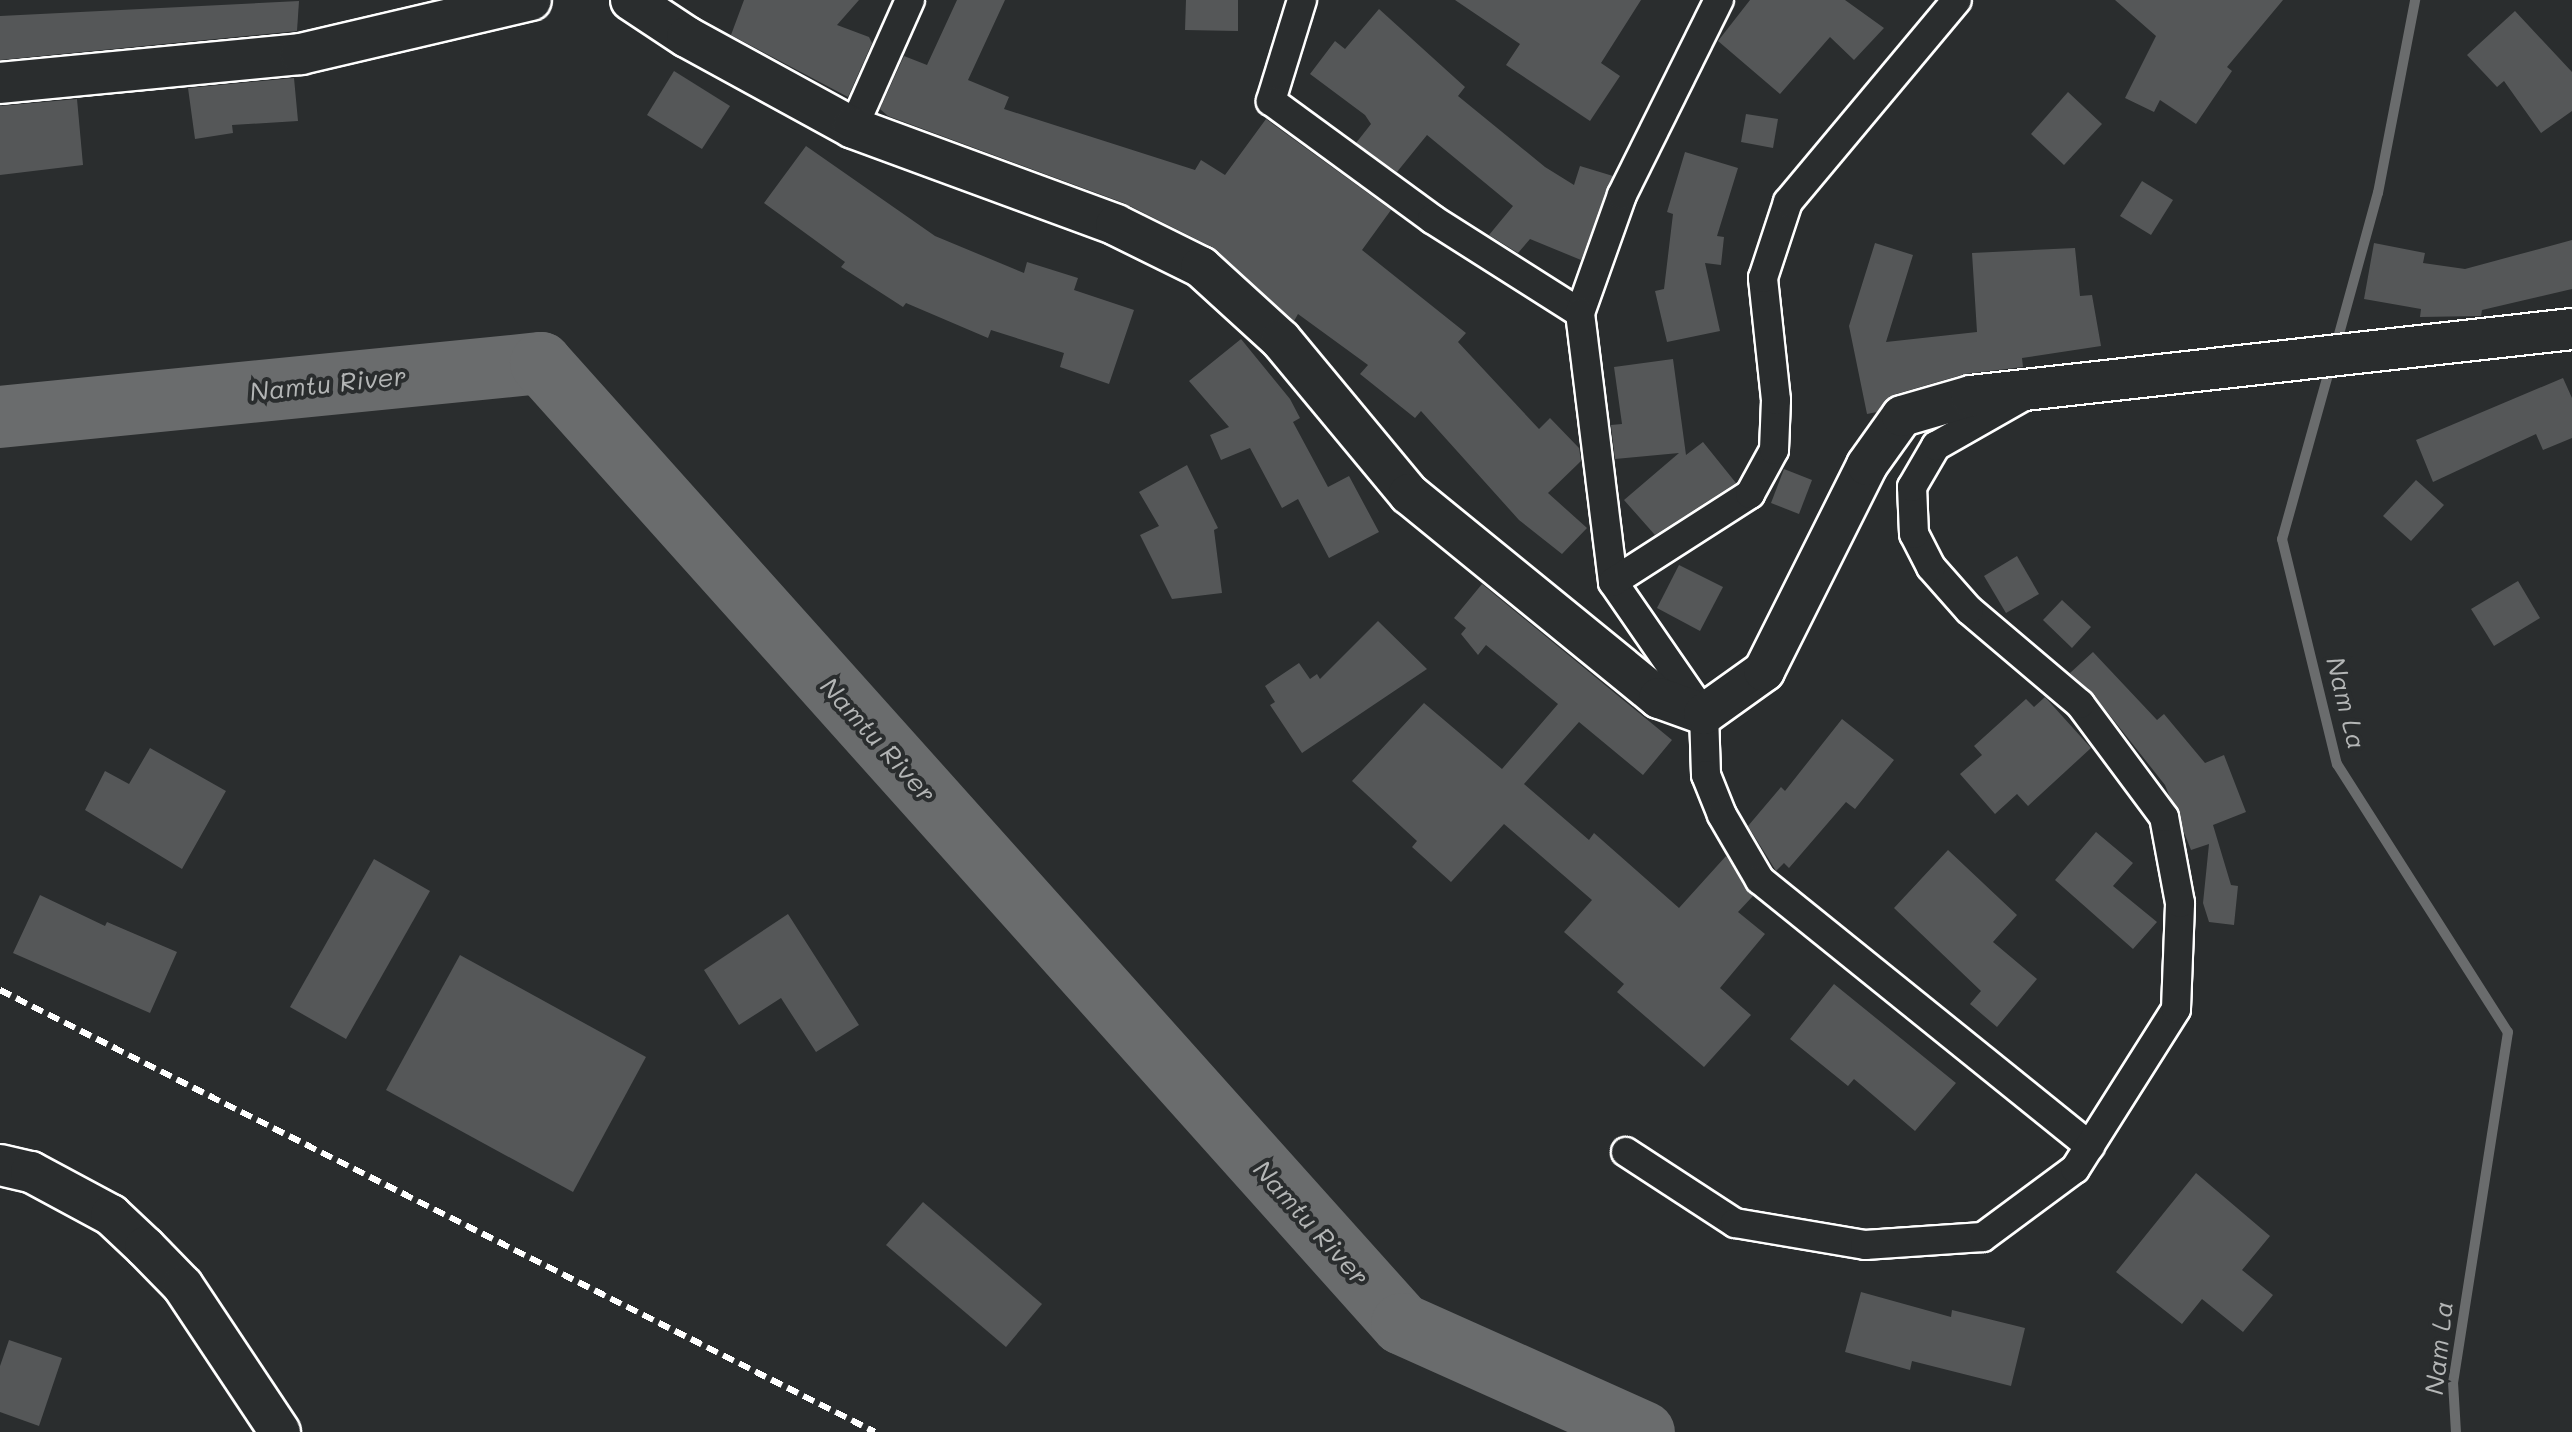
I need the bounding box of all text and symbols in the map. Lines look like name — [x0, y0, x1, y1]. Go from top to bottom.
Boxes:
water label: Namtu River — [248, 360, 408, 408]
water label: Nam La — [2319, 653, 2373, 753]
water label: Namtu River — [814, 671, 942, 809]
water label: Namtu River — [1247, 1154, 1375, 1292]
water label: Nam La — [2419, 1299, 2459, 1397]

